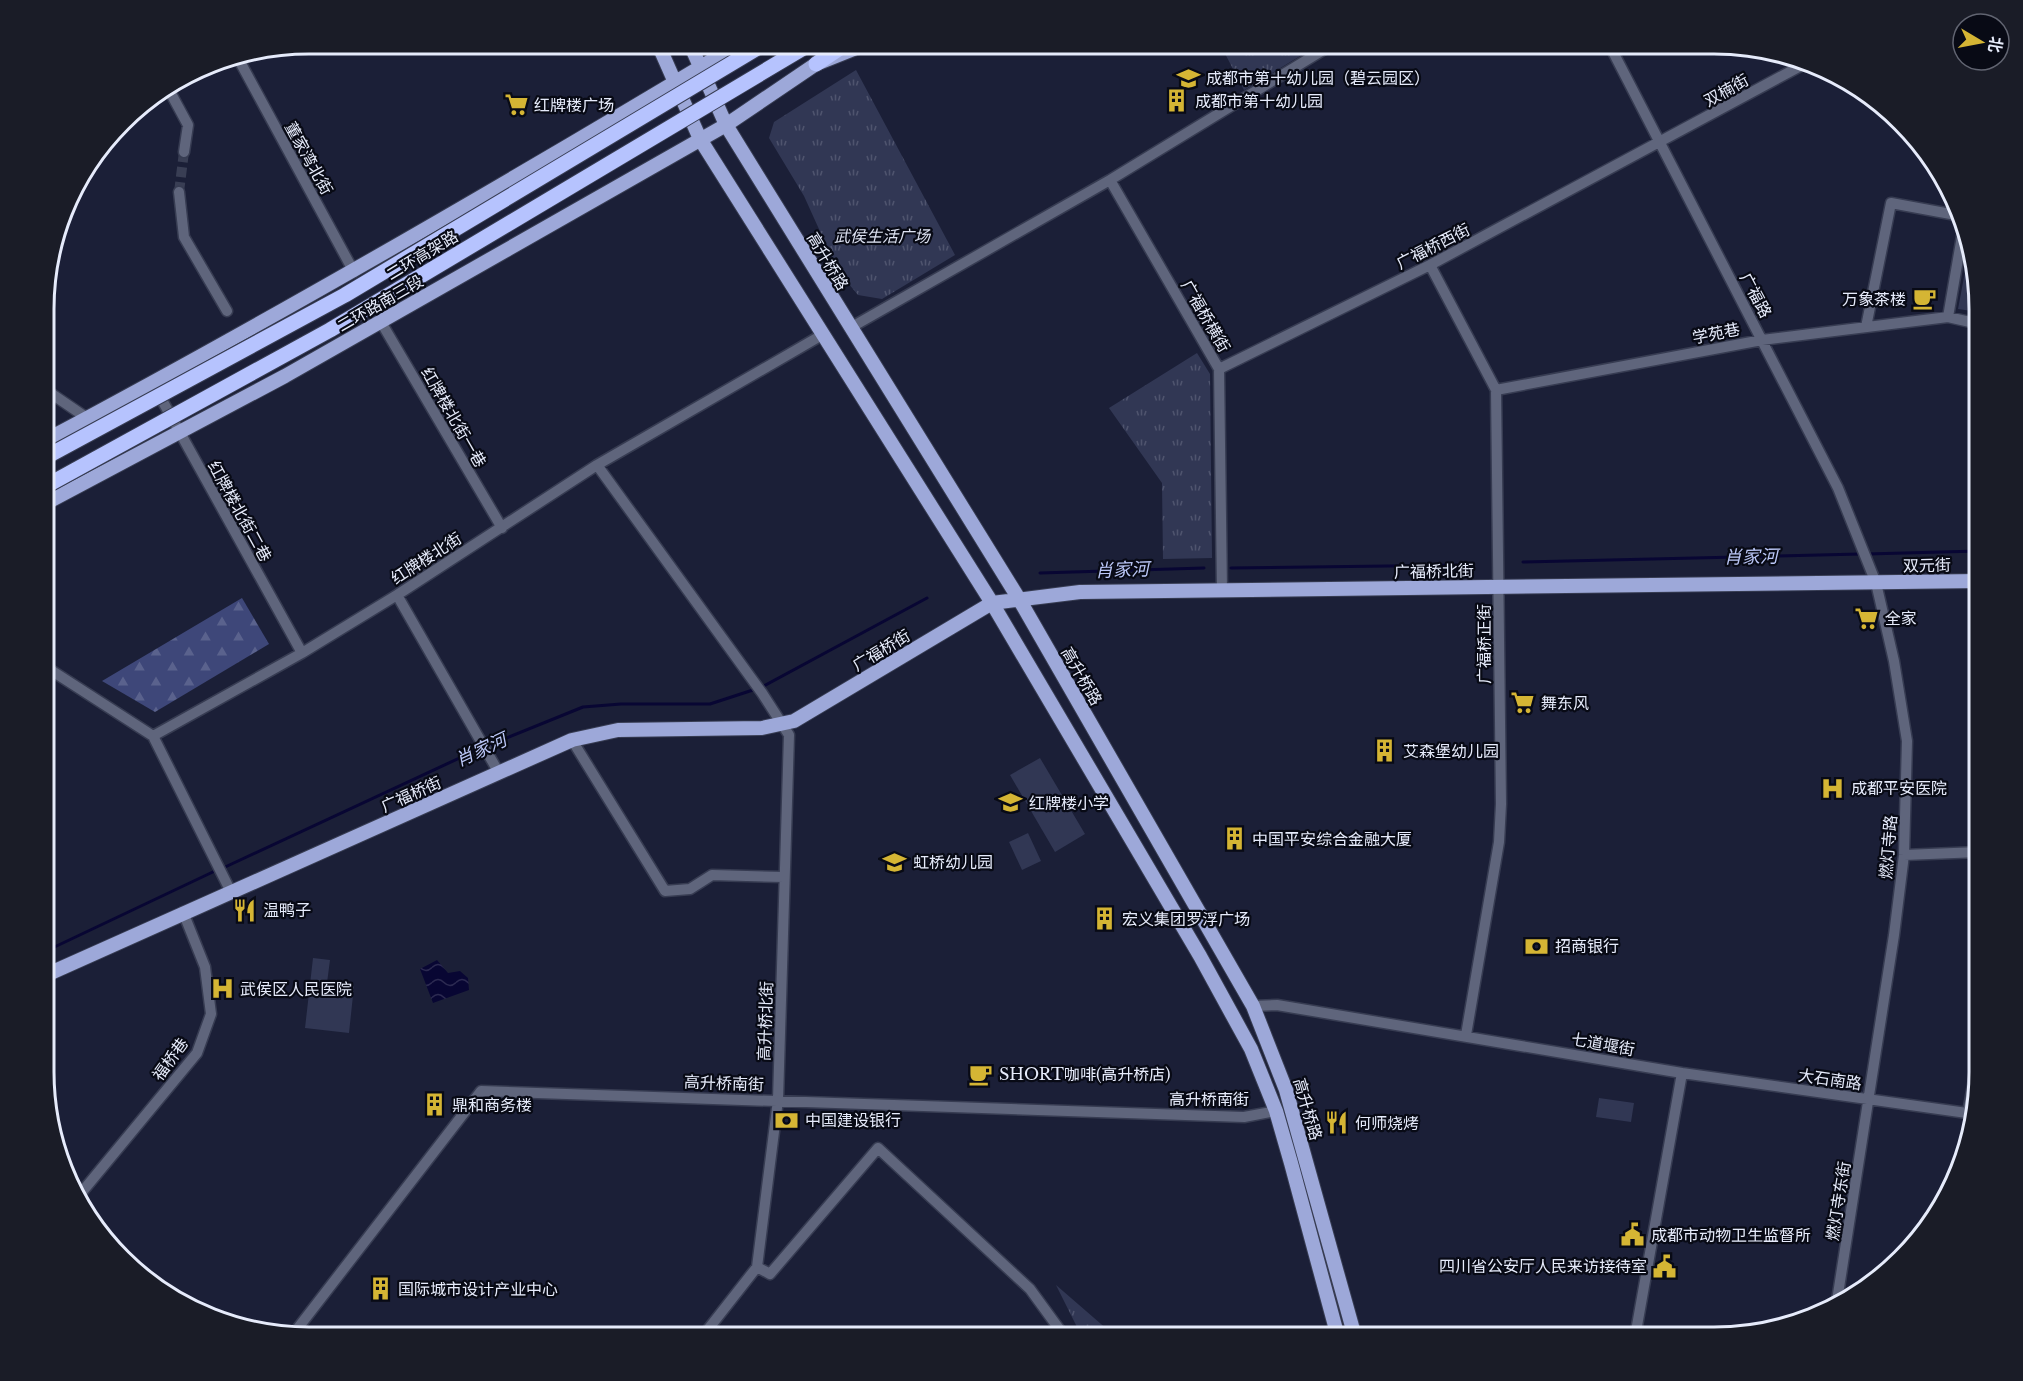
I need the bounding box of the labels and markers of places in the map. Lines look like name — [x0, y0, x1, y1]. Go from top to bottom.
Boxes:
school or university icon: 成都市第十幼儿园（碧云园区） — [1175, 65, 1201, 91]
place label: 成都市第十幼儿园（碧云园区） — [1206, 68, 1430, 88]
building icon: 成都市第十幼儿园 — [1164, 88, 1190, 114]
place label: 成都市第十幼儿园 — [1195, 91, 1323, 111]
supermarket icon: 红牌楼广场 — [503, 92, 529, 118]
place label: 红牌楼广场 — [534, 95, 614, 115]
cafe icon: 万象茶楼 — [1911, 286, 1937, 312]
place label: 万象茶楼 — [1842, 289, 1906, 309]
supermarket icon: 全家 — [1854, 605, 1880, 631]
place label: 全家 — [1885, 608, 1917, 628]
supermarket icon: 舞东风 — [1510, 690, 1536, 716]
place label: 舞东风 — [1541, 693, 1589, 713]
building icon: 艾森堡幼儿园 — [1372, 738, 1398, 764]
place label: 艾森堡幼儿园 — [1403, 741, 1499, 761]
hospital icon: 成都平安医院 — [1820, 775, 1846, 801]
place label: 成都平安医院 — [1851, 778, 1947, 798]
school or university icon: 红牌楼小学 — [998, 790, 1024, 816]
place label: 红牌楼小学 — [1029, 793, 1109, 813]
building icon: 中国平安综合金融大厦 — [1221, 826, 1247, 852]
place label: 中国平安综合金融大厦 — [1252, 829, 1412, 849]
school or university icon: 虹桥幼儿园 — [882, 849, 908, 875]
place label: 虹桥幼儿园 — [913, 852, 993, 872]
restaurant icon: 温鸭子 — [232, 897, 258, 923]
place label: 温鸭子 — [263, 900, 311, 920]
building icon: 宏义集团罗浮广场 — [1091, 906, 1117, 932]
place label: 宏义集团罗浮广场 — [1122, 909, 1250, 929]
bank icon: 招商银行 — [1524, 933, 1550, 959]
place label: 招商银行 — [1555, 936, 1619, 956]
hospital icon: 武侯区人民医院 — [209, 976, 235, 1002]
place label: 武侯区人民医院 — [240, 979, 352, 999]
cafe icon: SHORT咖啡(高升桥店) — [968, 1061, 994, 1087]
place label: SHORT咖啡(高升桥店) — [999, 1064, 1171, 1084]
building icon: 鼎和商务楼 — [421, 1092, 447, 1118]
place label: 鼎和商务楼 — [452, 1095, 532, 1115]
bank icon: 中国建设银行 — [774, 1107, 800, 1133]
place label: 中国建设银行 — [805, 1110, 901, 1130]
restaurant icon: 何师烧烤 — [1324, 1110, 1350, 1136]
place label: 何师烧烤 — [1355, 1113, 1419, 1133]
public building icon: 成都市动物卫生监督所 — [1620, 1222, 1646, 1248]
place label: 成都市动物卫生监督所 — [1651, 1225, 1811, 1245]
public building icon: 四川省公安厅人民来访接待室 — [1652, 1253, 1678, 1279]
place label: 四川省公安厅人民来访接待室 — [1439, 1256, 1647, 1276]
building icon: 国际城市设计产业中心 — [367, 1276, 393, 1302]
place label: 国际城市设计产业中心 — [398, 1279, 558, 1299]

